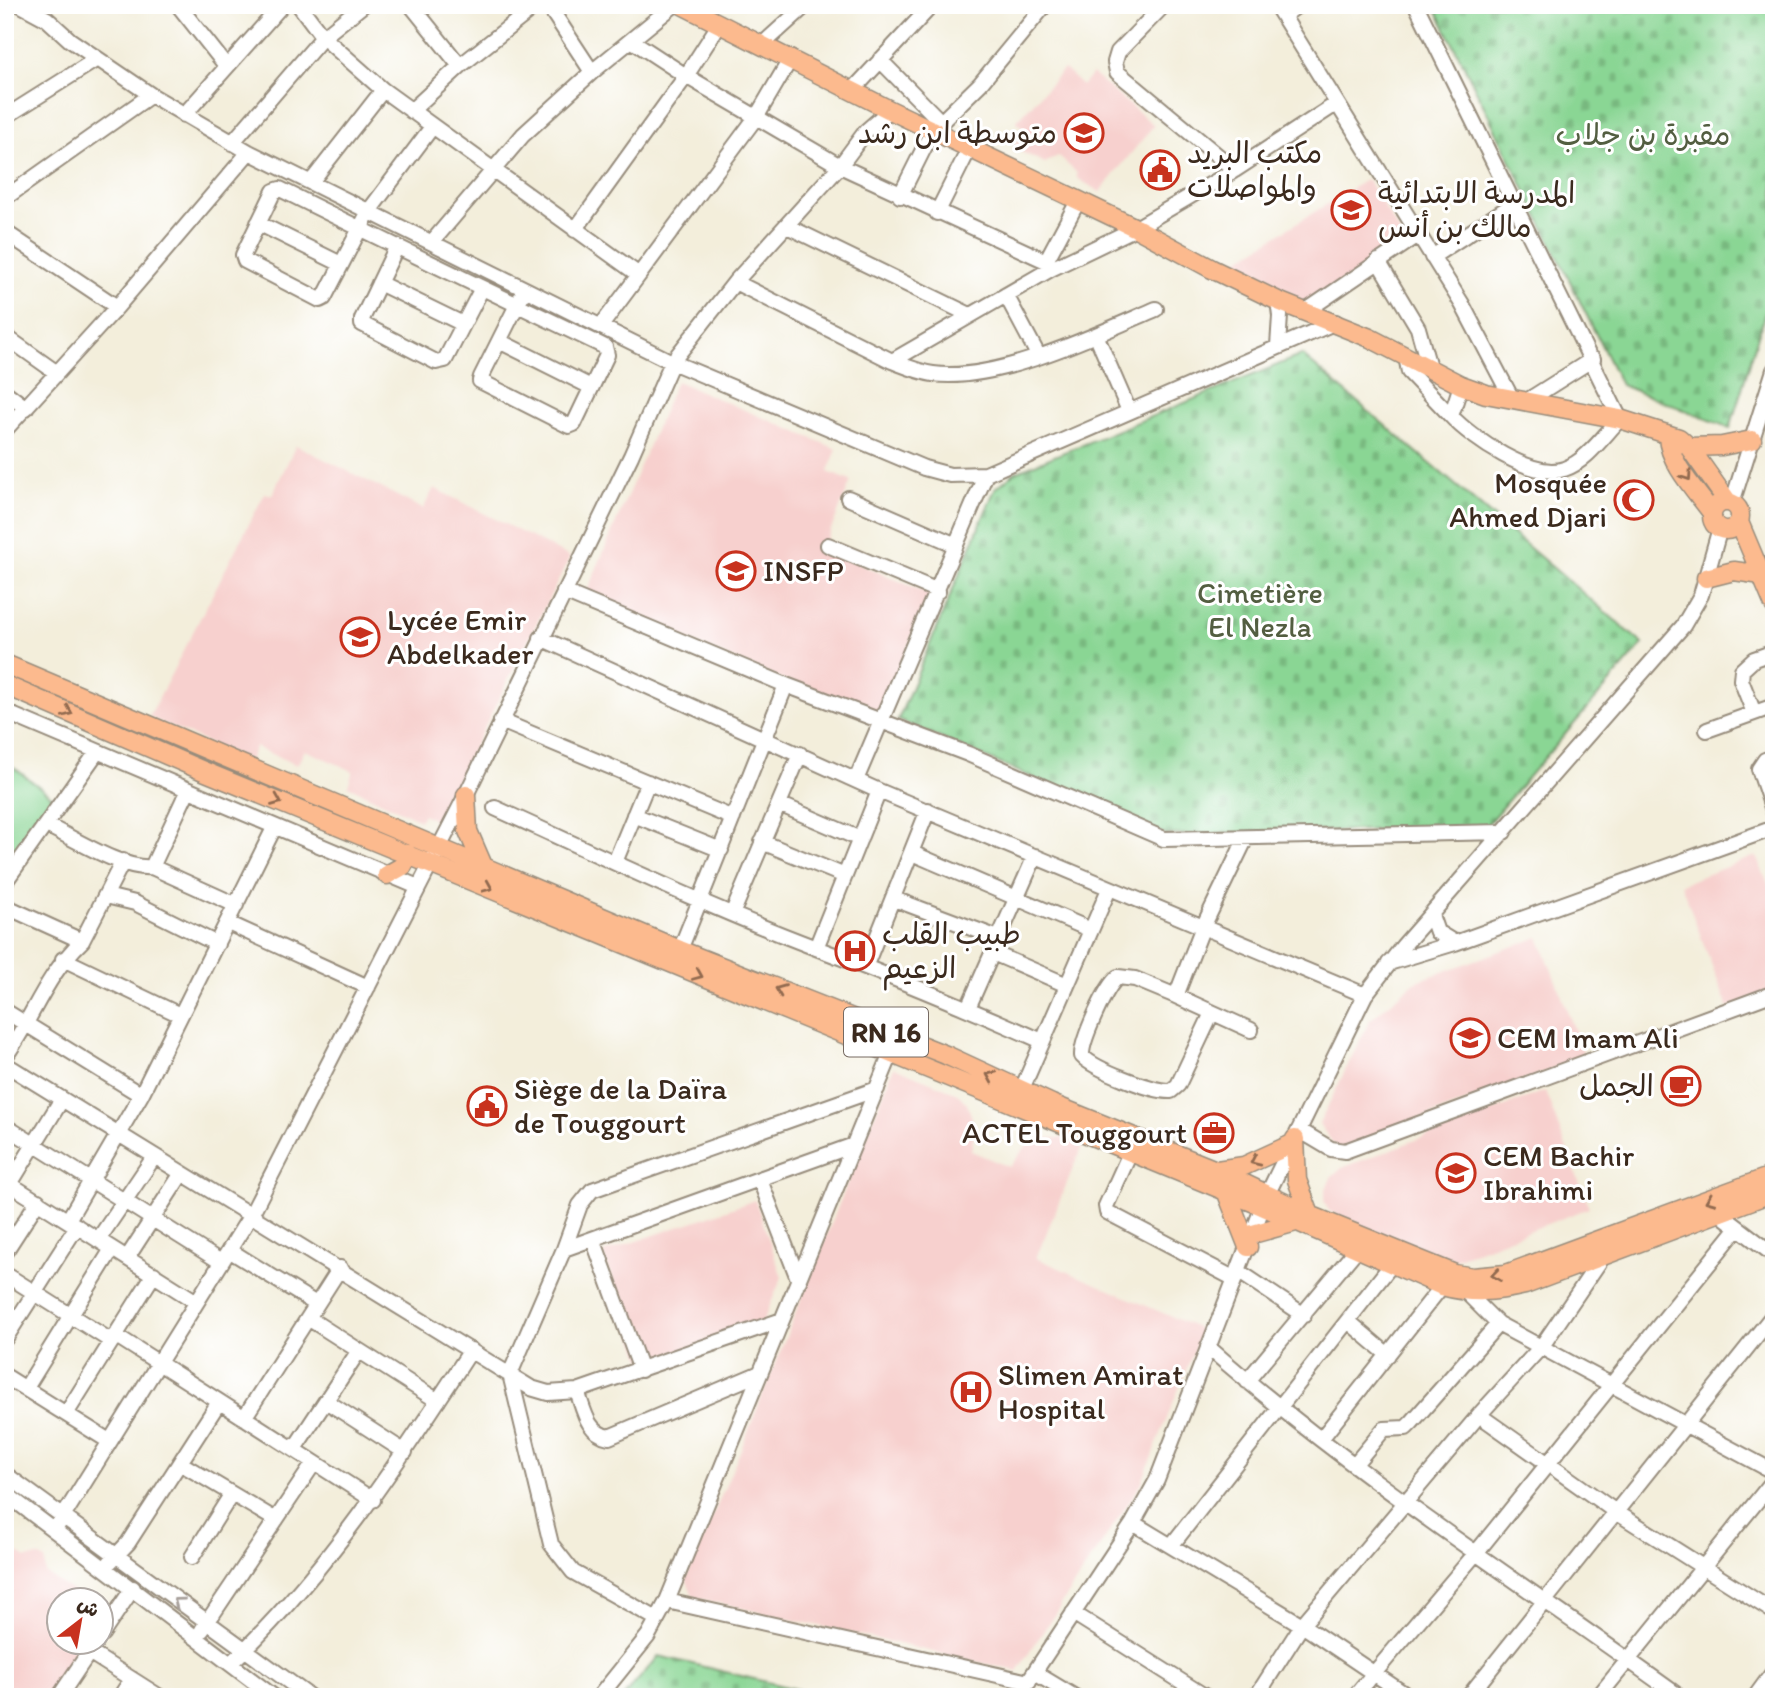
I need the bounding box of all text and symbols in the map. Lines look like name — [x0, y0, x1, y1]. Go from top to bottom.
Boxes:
school or university icon: متوسطة ابن رشد — [1063, 112, 1105, 154]
place label: متوسطة ابن رشد — [858, 114, 1057, 151]
park label: مقبرة بن جلاب — [1556, 116, 1730, 153]
place label: مكتب البريد والمواصلات — [1187, 134, 1322, 206]
public building icon: مكتب البريد والمواصلات — [1139, 149, 1181, 191]
place label: المدرسة الابتدائية مالك بن أنس — [1378, 174, 1575, 245]
school or university icon: المدرسة الابتدائية مالك بن أنس — [1330, 189, 1372, 231]
place label: Mosquée Ahmed Djari — [1449, 464, 1607, 535]
one-way arrow — [1679, 468, 1691, 481]
mosque icon: Mosquée Ahmed Djari — [1613, 479, 1655, 521]
school or university icon: INSFP — [715, 550, 757, 592]
place label: INSFP — [763, 552, 844, 589]
park label: Cimetière El Nezla — [1197, 574, 1323, 645]
place label: Lycée Emir Abdelkader — [387, 601, 533, 672]
school or university icon: Lycée Emir Abdelkader — [339, 616, 381, 658]
one-way arrow — [61, 704, 73, 718]
one-way arrow — [271, 792, 283, 806]
one-way arrow — [481, 879, 493, 893]
place label: طبيب القلب الزعيم — [882, 915, 1021, 991]
hospital icon: طبيب القلب الزعيم — [834, 930, 876, 972]
one-way arrow — [691, 966, 703, 980]
one-way arrow — [775, 985, 787, 999]
road number: RN 16 — [844, 1007, 928, 1056]
school or university icon: CEM Imam Ali — [1449, 1017, 1491, 1059]
place label: CEM Imam Ali — [1497, 1019, 1679, 1056]
cafe icon: الجمل — [1660, 1065, 1702, 1107]
place label: الجمل — [1579, 1067, 1654, 1104]
place label: Siège de la Daïra de Touggourt — [514, 1070, 728, 1141]
one-way arrow — [986, 1070, 998, 1084]
public building icon: Siège de la Daïra de Touggourt — [466, 1085, 508, 1127]
office icon: ACTEL Touggourt — [1193, 1112, 1235, 1154]
place label: ACTEL Touggourt — [962, 1114, 1187, 1151]
place label: CEM Bachir Ibrahimi — [1483, 1137, 1634, 1208]
school or university icon: CEM Bachir Ibrahimi — [1435, 1152, 1477, 1194]
one-way arrow — [1250, 1153, 1262, 1167]
one-way arrow — [1705, 1192, 1717, 1206]
one-way arrow — [1490, 1268, 1502, 1283]
place label: Slimen Amirat Hospital — [998, 1356, 1183, 1427]
hospital icon: Slimen Amirat Hospital — [950, 1371, 992, 1413]
north arrow — [46, 1586, 116, 1656]
text: ش — [74, 1592, 103, 1622]
one-way arrow — [174, 1598, 186, 1611]

